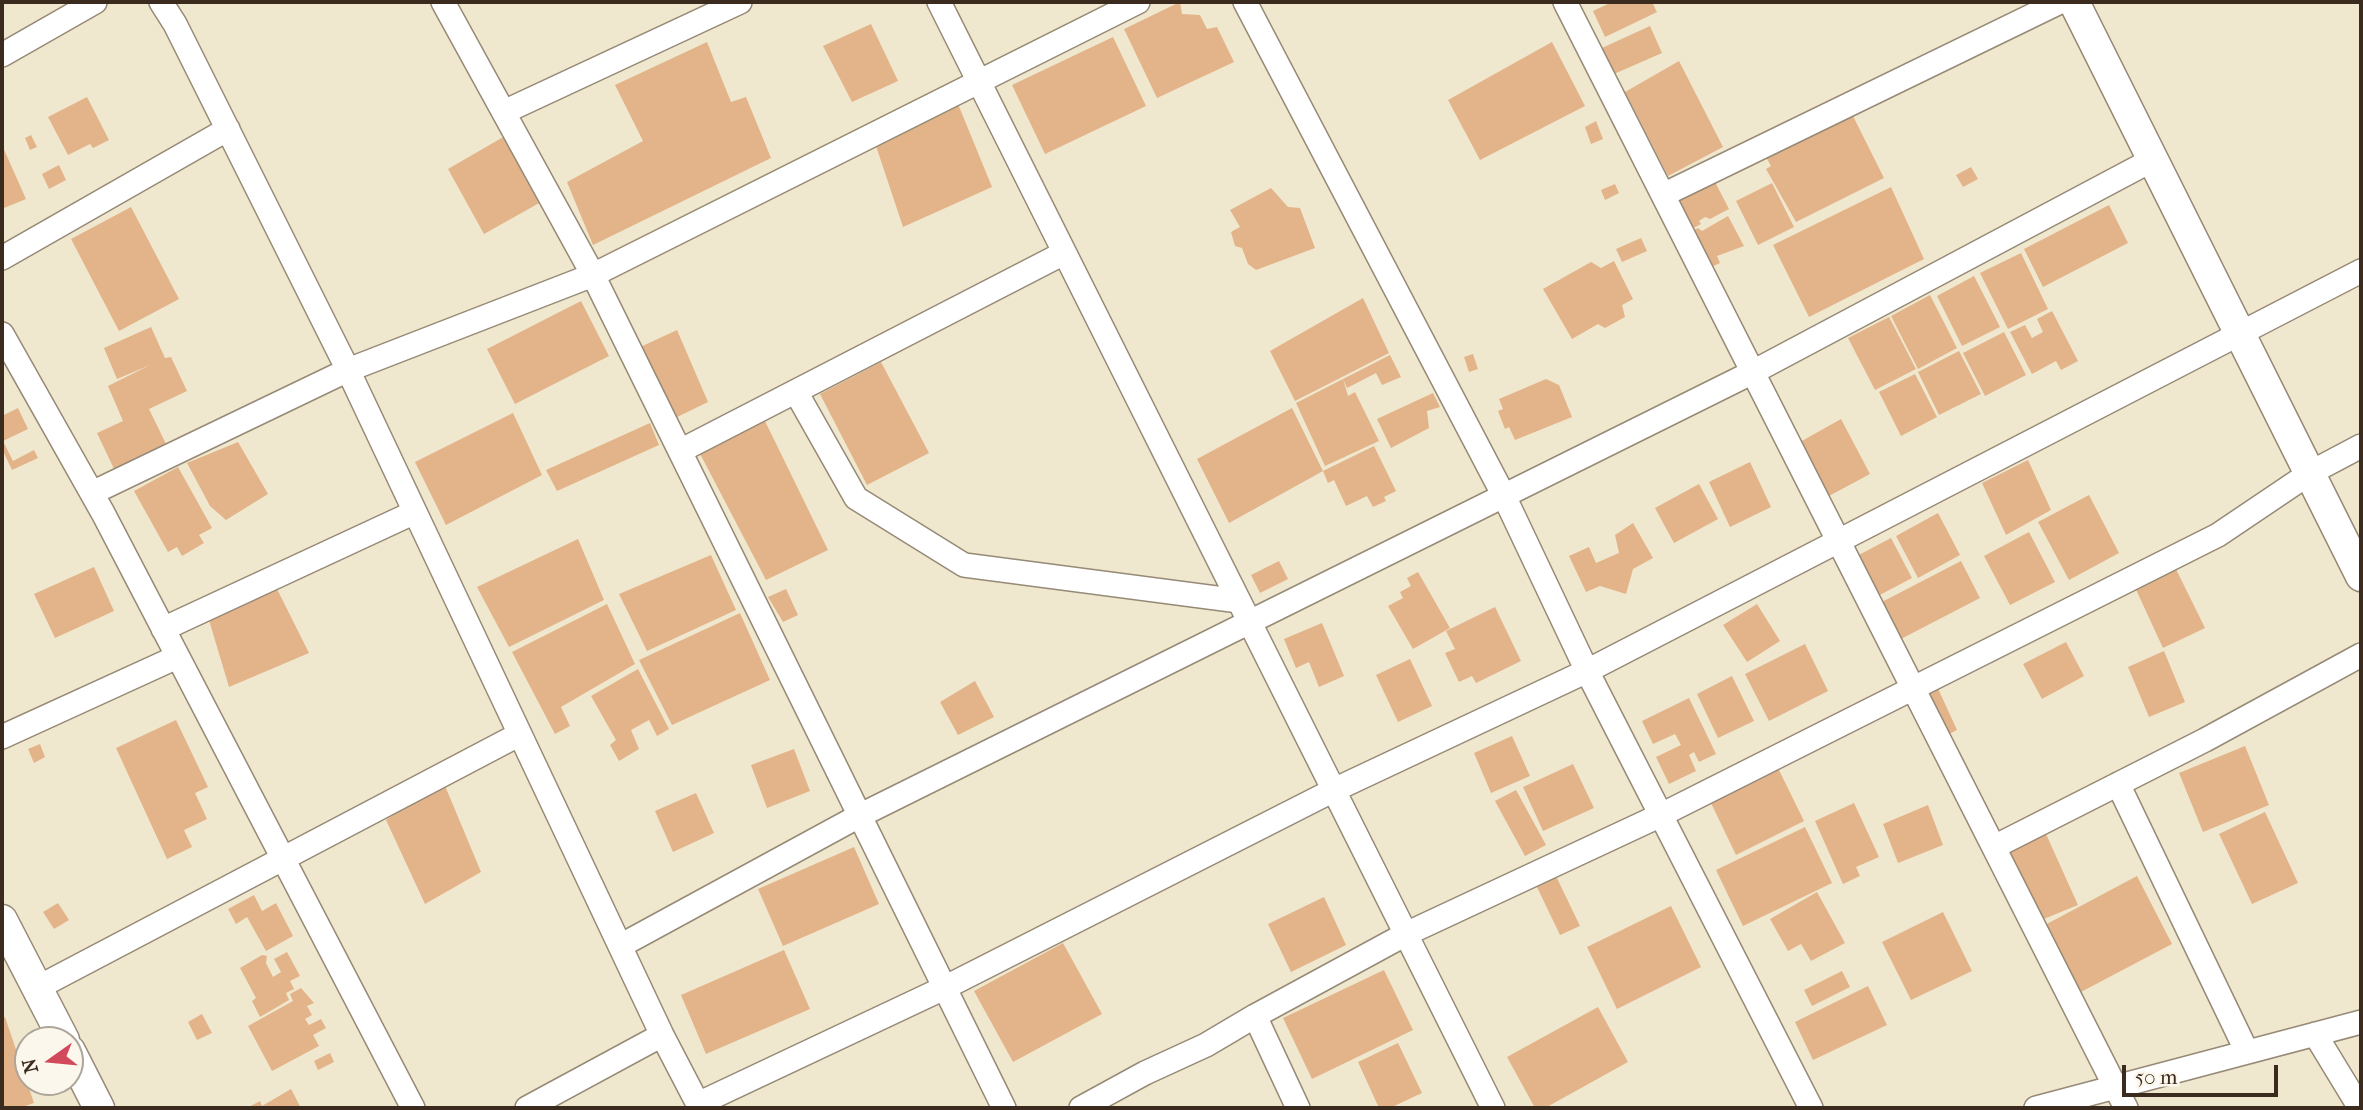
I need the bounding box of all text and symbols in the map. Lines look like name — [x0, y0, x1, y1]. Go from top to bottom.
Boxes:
north arrow — [14, 1026, 84, 1096]
scale bar — [2125, 1050, 2281, 1094]
text: N — [18, 1056, 43, 1076]
text: 50 m — [2135, 1065, 2178, 1089]

